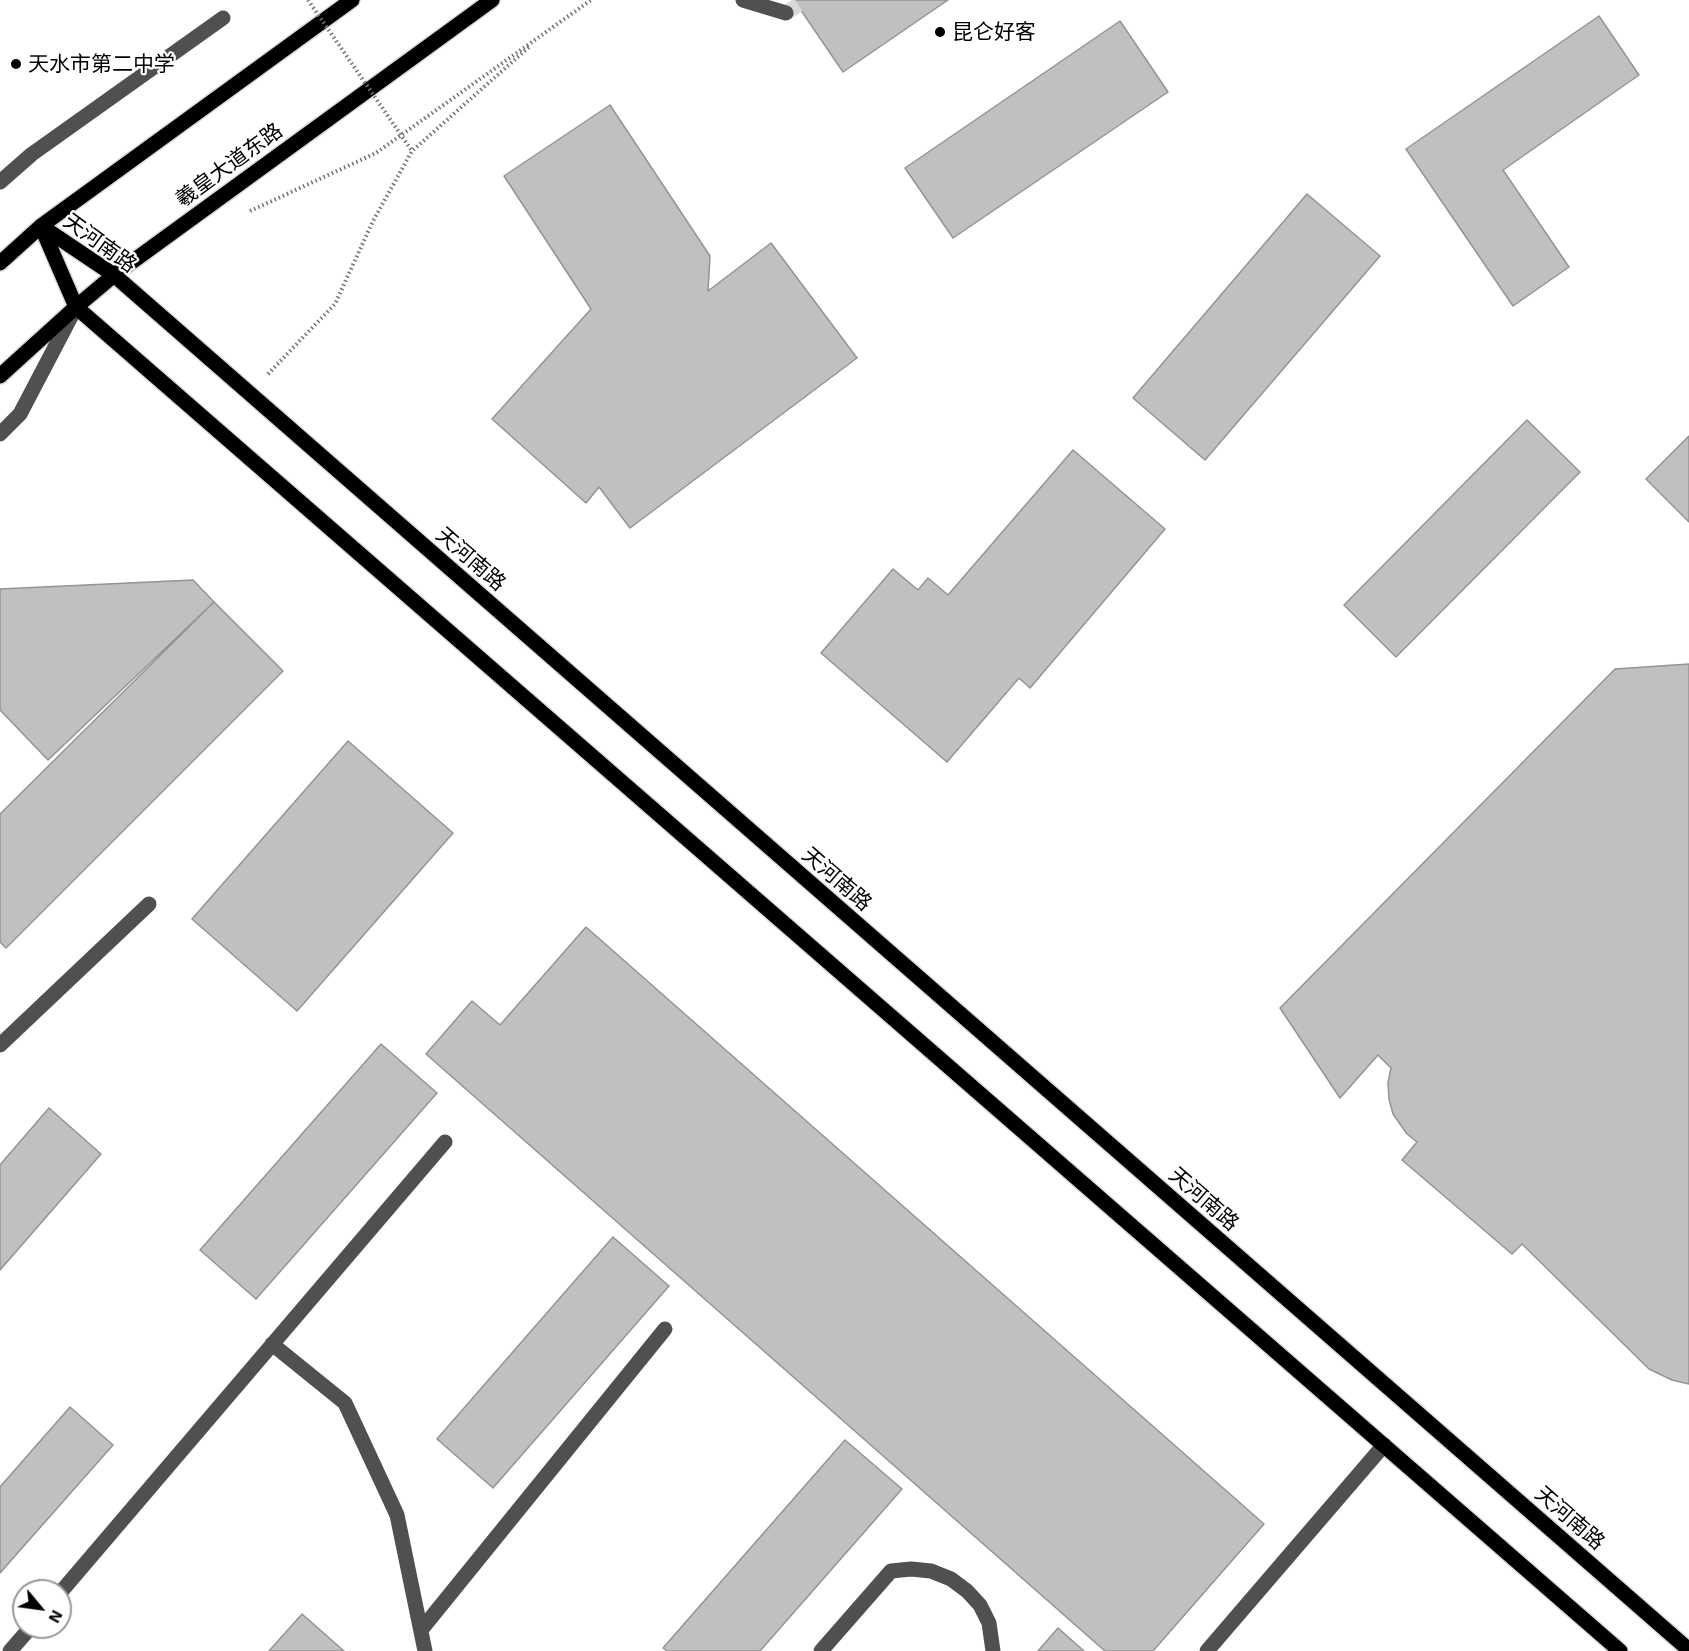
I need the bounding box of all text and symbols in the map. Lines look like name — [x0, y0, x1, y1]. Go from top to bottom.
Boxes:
place label: 昆仑好客 — [952, 19, 1036, 45]
marker: 昆仑好客 — [933, 25, 947, 39]
place label: 天水市第二中学 — [28, 51, 175, 77]
marker: 天水市第二中学 — [9, 57, 23, 71]
street label: 羲皇大道东路 — [171, 118, 287, 212]
street label: 天河南路 — [59, 208, 141, 278]
street label: 天河南路 — [431, 522, 511, 596]
street label: 天河南路 — [797, 842, 877, 916]
street label: 天河南路 — [1164, 1162, 1244, 1236]
street label: 天河南路 — [1530, 1481, 1610, 1555]
north arrow — [12, 1579, 72, 1639]
text: N — [45, 1607, 68, 1627]

